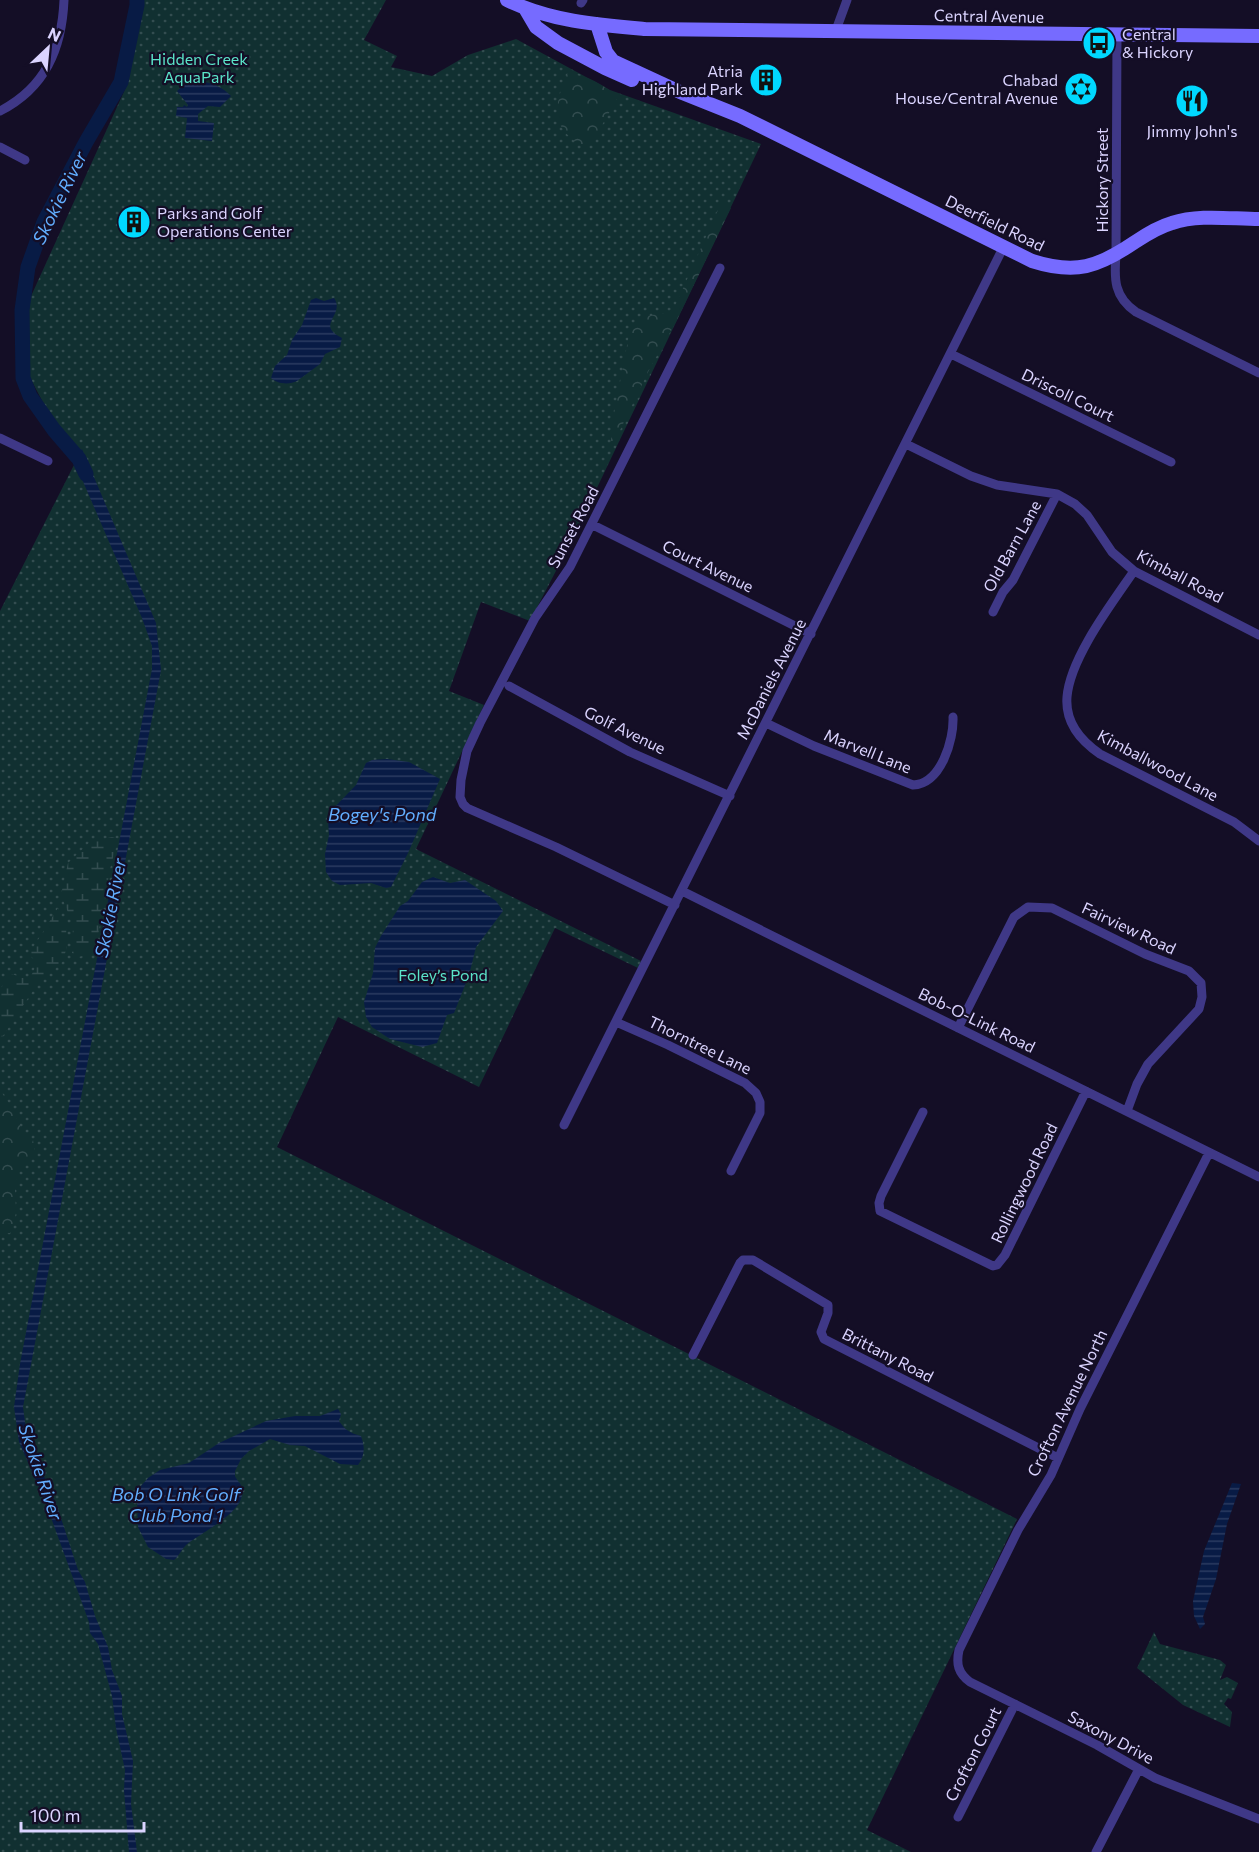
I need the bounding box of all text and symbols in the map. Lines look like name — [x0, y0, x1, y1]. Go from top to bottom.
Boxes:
street label: Central Avenue — [934, 5, 1044, 26]
north arrow — [18, 18, 78, 78]
text: N — [45, 23, 64, 45]
place label: Central & Hickory — [1122, 24, 1193, 61]
bus stop icon: Central & Hickory — [1081, 25, 1117, 61]
park label: Hidden Creek AquaPark — [150, 49, 248, 86]
place label: Atria Highland Park — [642, 61, 743, 98]
building icon: Atria Highland Park — [748, 62, 784, 98]
place label: Chabad House/Central Avenue — [895, 70, 1058, 107]
synagogue icon: Chabad House/Central Avenue — [1063, 71, 1099, 107]
restaurant icon: Jimmy John's — [1174, 83, 1210, 119]
place label: Jimmy John's — [1147, 121, 1237, 140]
street label: Hickory Street — [1092, 127, 1111, 232]
water label: Skokie River — [27, 147, 91, 248]
street label: Deerfield Road — [943, 190, 1048, 255]
place label: Parks and Golf Operations Center — [157, 203, 293, 240]
building icon: Parks and Golf Operations Center — [116, 204, 152, 240]
street label: Driscoll Court — [1019, 364, 1118, 425]
street label: Sunset Road — [543, 483, 602, 571]
street label: Old Barn Lane — [979, 497, 1045, 595]
street label: Court Avenue — [660, 535, 757, 596]
street label: Kimball Road — [1134, 545, 1227, 606]
street label: McDaniels Avenue — [732, 615, 809, 742]
street label: Golf Avenue — [581, 702, 669, 757]
street label: Marvell Lane — [822, 724, 915, 777]
street label: Kimballwood Lane — [1095, 725, 1222, 804]
water label: Bogey's Pond — [328, 803, 437, 825]
water label: Skokie River — [90, 856, 131, 959]
street label: Fairview Road — [1079, 897, 1179, 958]
park label: Foley’s Pond — [398, 965, 488, 984]
street label: Bob-O-Link Road — [916, 983, 1039, 1056]
street label: Thorntree Lane — [646, 1011, 755, 1078]
street label: Rollingwood Road — [986, 1120, 1061, 1246]
street label: Brittany Road — [839, 1323, 937, 1386]
street label: Crofton Avenue North — [1023, 1326, 1110, 1479]
water label: Skokie River — [14, 1421, 68, 1523]
water label: Bob O Link Golf Club Pond 1 — [112, 1483, 242, 1526]
street label: Crofton Court — [941, 1703, 1005, 1804]
street label: Saxony Drive — [1065, 1706, 1157, 1767]
scale bar — [21, 1795, 144, 1833]
text: 100 m — [30, 1804, 80, 1826]

